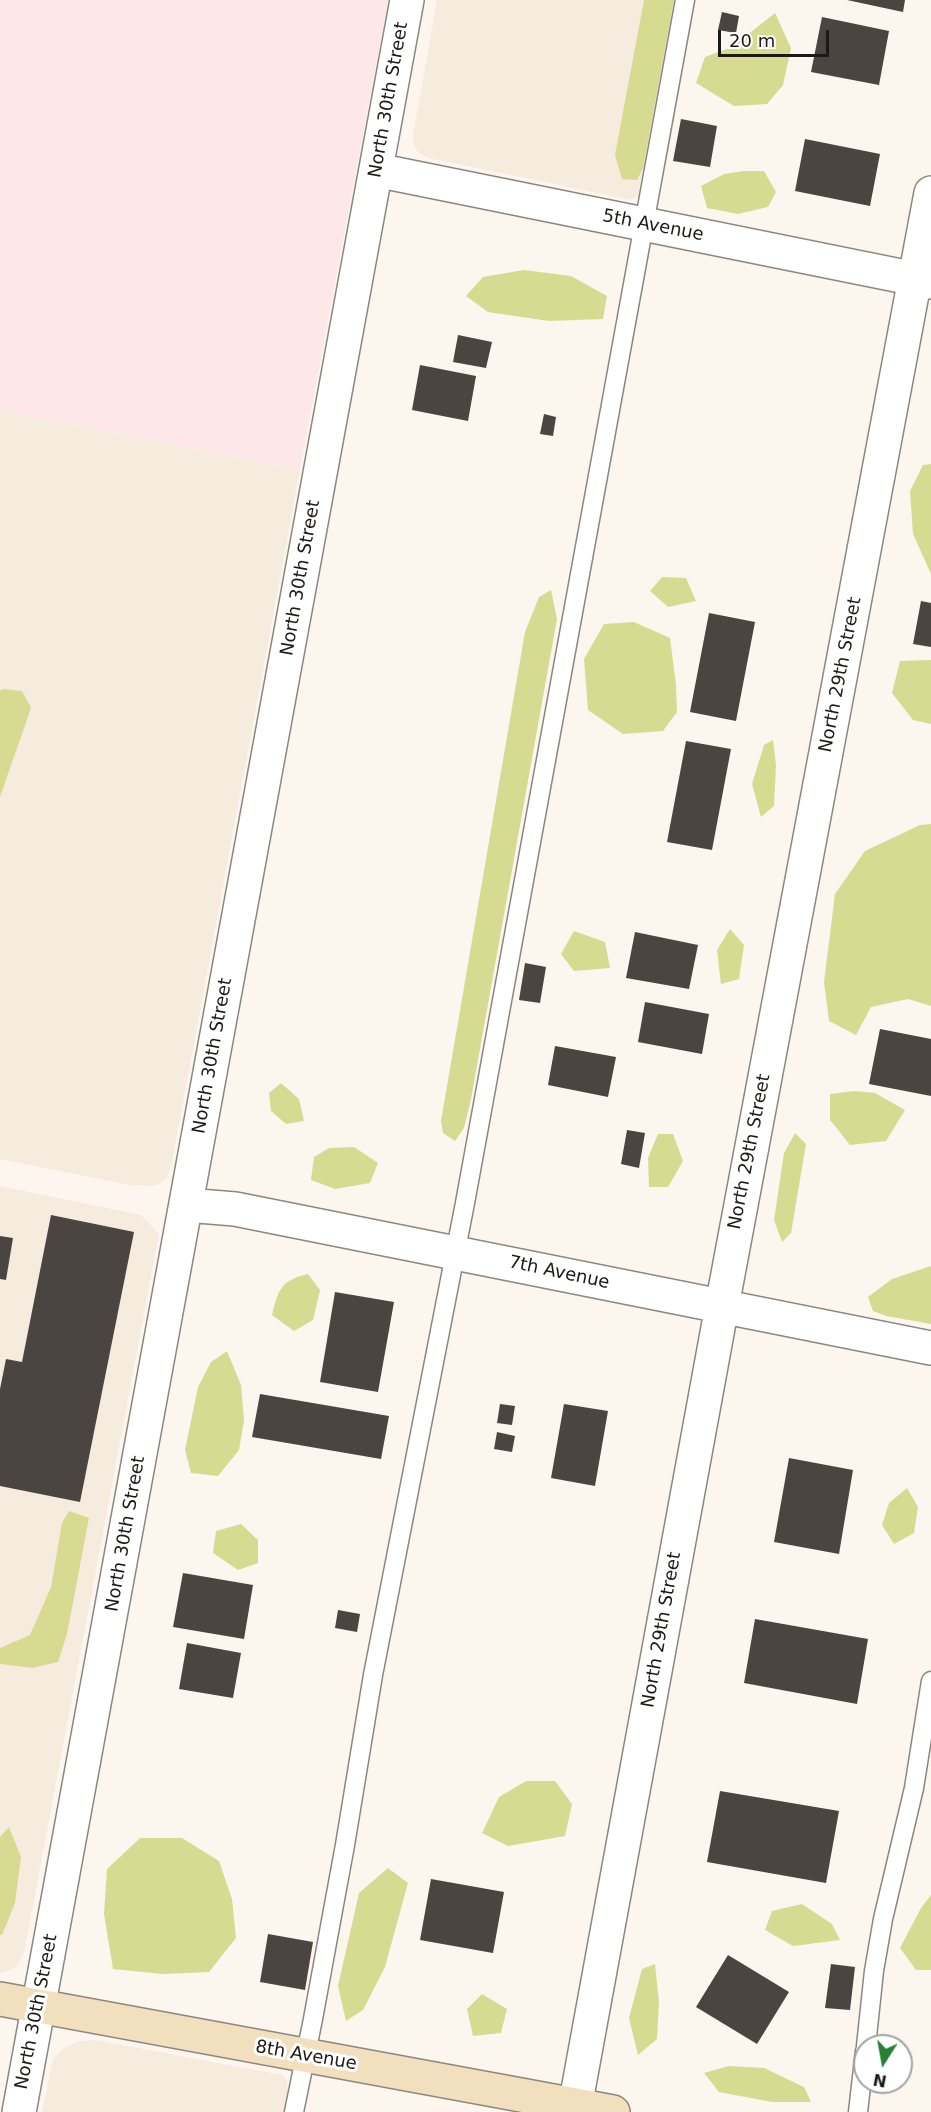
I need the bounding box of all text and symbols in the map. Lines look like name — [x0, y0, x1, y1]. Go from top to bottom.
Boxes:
scale bar — [721, 18, 832, 56]
street label: North 30th Street — [365, 20, 413, 180]
text: 20 m — [729, 30, 775, 51]
street label: 5th Avenue — [601, 206, 705, 246]
street label: North 30th Street — [277, 498, 325, 658]
street label: North 29th Street — [815, 595, 867, 755]
street label: North 30th Street — [189, 976, 237, 1136]
street label: North 29th Street — [724, 1072, 776, 1232]
street label: 7th Avenue — [507, 1252, 611, 1294]
street label: North 30th Street — [102, 1454, 150, 1614]
street label: North 29th Street — [638, 1550, 686, 1710]
street label: North 30th Street — [11, 1932, 63, 2092]
north arrow — [853, 2034, 913, 2094]
street label: 8th Avenue — [254, 2036, 358, 2076]
text: N — [871, 2070, 888, 2091]

